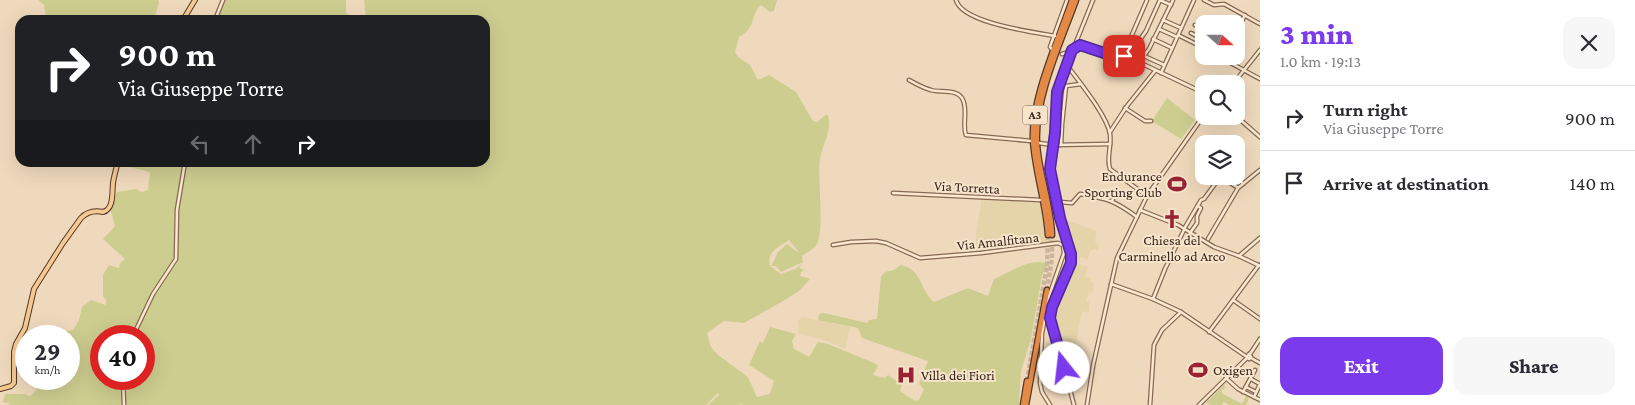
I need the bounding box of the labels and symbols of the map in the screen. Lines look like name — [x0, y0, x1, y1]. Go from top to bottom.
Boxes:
north arrow — [1195, 15, 1245, 65]
pin — [1103, 35, 1145, 77]
road number: A3 — [1022, 106, 1048, 124]
place label: Endurance Sporting Club — [1084, 168, 1162, 200]
sports icon: Endurance Sporting Club — [1166, 173, 1188, 195]
street label: Via Torretta — [934, 177, 1001, 197]
church icon: Chiesa del Carminello ad Arco — [1161, 208, 1183, 230]
street label: Via Amalfitana — [956, 229, 1040, 253]
place label: Chiesa del Carminello ad Arco — [1119, 232, 1226, 264]
speed limit sign: 40 — [90, 325, 155, 390]
position arrow — [1037, 341, 1089, 393]
sports icon: Oxigen — [1187, 359, 1209, 381]
place label: Oxigen — [1213, 362, 1253, 378]
hospital icon: Villa dei Fiori — [895, 364, 917, 386]
place label: Villa dei Fiori — [921, 367, 995, 383]

